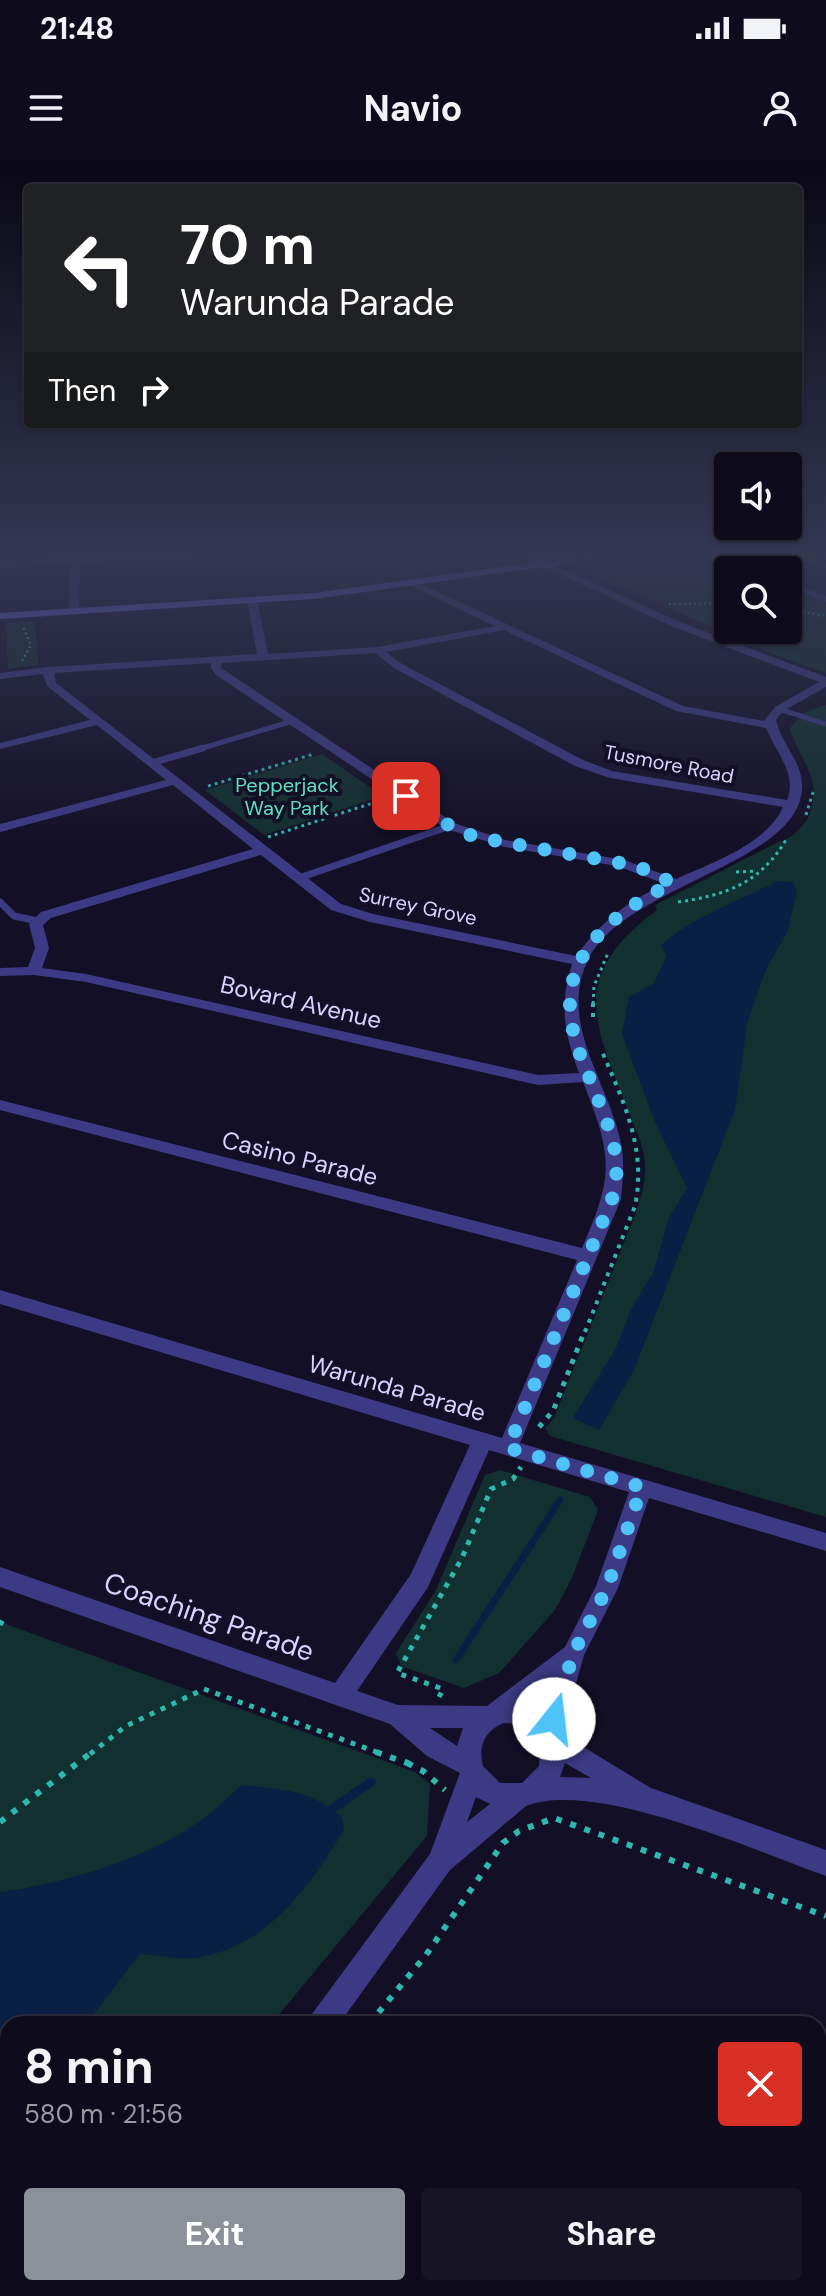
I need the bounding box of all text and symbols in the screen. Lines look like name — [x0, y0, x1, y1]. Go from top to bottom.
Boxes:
text: 21:48 — [40, 9, 114, 48]
text: Navio — [364, 85, 462, 132]
icon: menu — [24, 86, 68, 130]
icon: person — [758, 86, 802, 130]
text: 70 m — [180, 208, 315, 281]
icon: left — [48, 216, 152, 320]
text: Warunda Parade — [180, 279, 455, 326]
icon: right — [132, 368, 176, 412]
text: Then — [48, 371, 116, 410]
map controls — [714, 452, 802, 644]
button: sound — [714, 452, 802, 540]
button: search — [714, 556, 802, 644]
street label: Tusmore Road — [602, 739, 736, 789]
pin — [372, 762, 440, 830]
park label: Pepperjack Way Park — [235, 772, 339, 821]
icon: arrive — [384, 774, 428, 818]
street label: Surrey Grove — [357, 881, 479, 931]
street label: Bovard Avenue — [217, 968, 385, 1036]
street label: Casino Parade — [219, 1124, 381, 1192]
street label: Warunda Parade — [305, 1348, 489, 1428]
street label: Coaching Parade — [99, 1564, 319, 1670]
position arrow — [512, 1677, 596, 1761]
text: 8 min — [24, 2035, 154, 2098]
button: close — [718, 2042, 802, 2126]
text: 580 m · 21:56 — [24, 2097, 183, 2131]
button: Exit — [24, 2188, 405, 2280]
button: Share — [421, 2188, 802, 2280]

